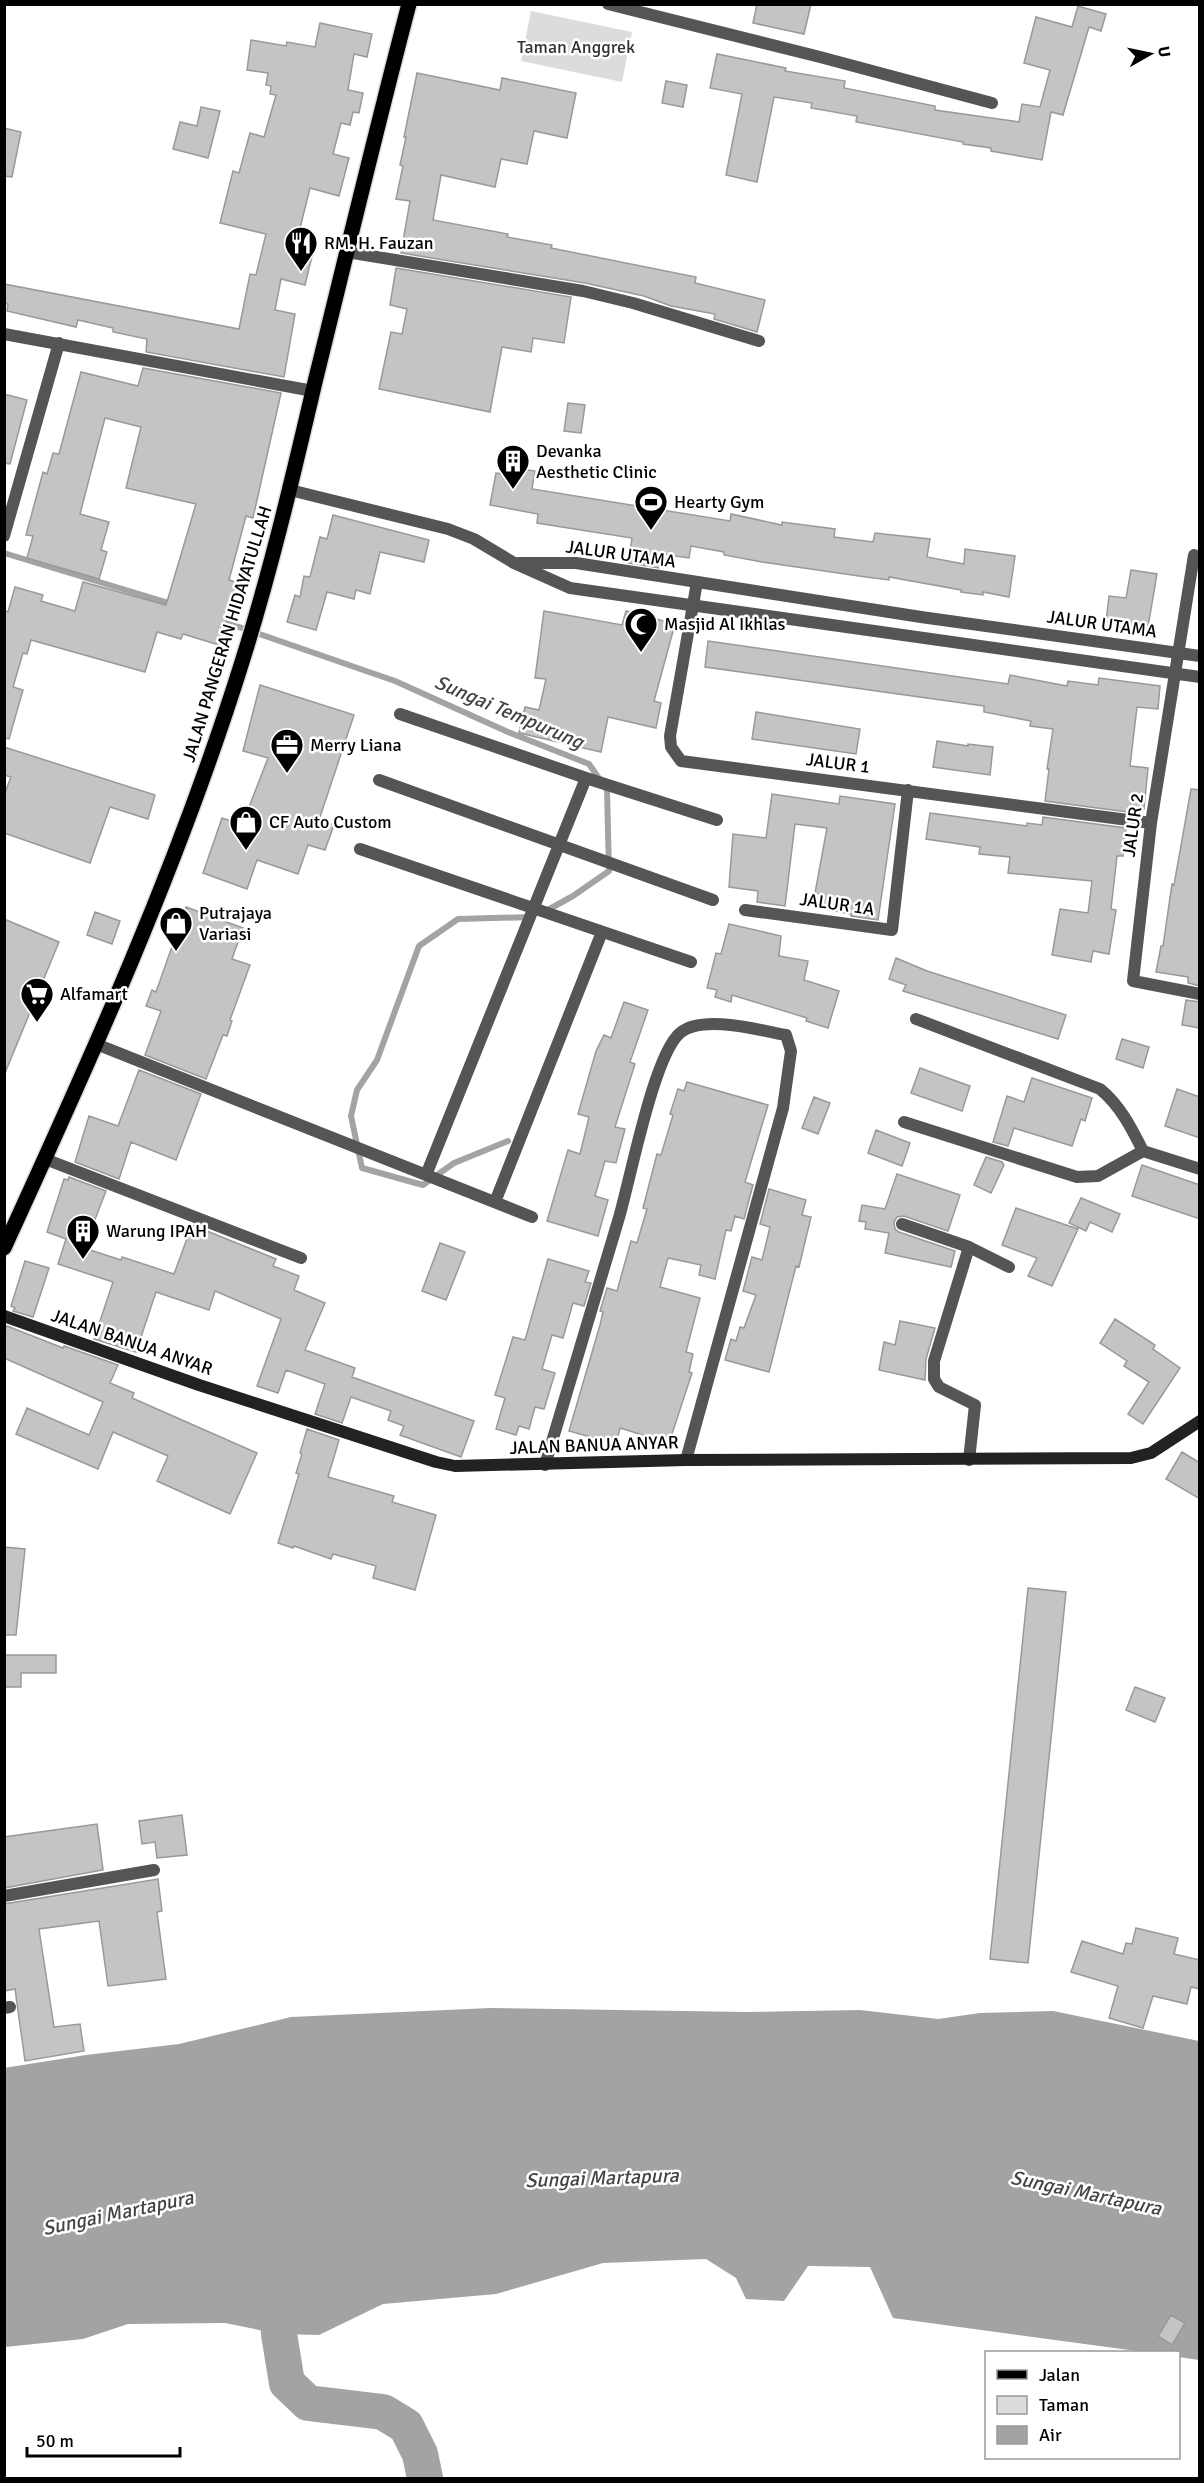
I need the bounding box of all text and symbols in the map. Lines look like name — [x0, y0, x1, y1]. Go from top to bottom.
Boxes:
north arrow — [1120, 24, 1180, 84]
park label: Taman Anggrek — [517, 36, 635, 58]
text: U — [1153, 45, 1175, 59]
restaurant icon: RM. H. Fauzan — [283, 225, 319, 272]
place label: RM. H. Fauzan — [324, 232, 434, 254]
place label: Devanka Aesthetic Clinic — [536, 440, 657, 483]
building icon: Devanka Aesthetic Clinic — [495, 443, 531, 490]
sports icon: Hearty Gym — [633, 484, 669, 531]
place label: Hearty Gym — [674, 491, 764, 513]
street label: JALAN PANGERAN HIDAYATULLAH — [177, 503, 277, 765]
street label: JALUR UTAMA — [565, 535, 677, 573]
street label: JALUR UTAMA — [1046, 605, 1158, 643]
mosque icon: Masjid Al Ikhlas — [623, 606, 659, 653]
place label: Masjid Al Ikhlas — [664, 613, 786, 635]
water label: Sungai Tempurung — [431, 669, 588, 755]
office icon: Merry Liana — [269, 727, 305, 774]
place label: Merry Liana — [310, 734, 402, 756]
street label: JALUR 1 — [805, 748, 871, 778]
street label: JALUR 2 — [1118, 792, 1148, 858]
shop icon: CF Auto Custom — [228, 804, 264, 851]
place label: CF Auto Custom — [269, 811, 392, 833]
street label: JALUR 1A — [798, 888, 876, 920]
place label: Putrajaya Variasi — [199, 902, 272, 945]
shop icon: Putrajaya Variasi — [158, 905, 194, 952]
supermarket icon: Alfamart — [19, 976, 55, 1023]
place label: Alfamart — [60, 983, 128, 1005]
building icon: Warung IPAH — [65, 1213, 101, 1260]
place label: Warung IPAH — [106, 1220, 207, 1242]
street label: JALAN BANUA ANYAR — [48, 1304, 216, 1380]
street label: JALAN BANUA ANYAR — [509, 1431, 679, 1459]
water label: Sungai Martapura — [525, 2163, 680, 2193]
water label: Sungai Martapura — [1008, 2165, 1165, 2221]
water label: Sungai Martapura — [40, 2185, 197, 2241]
legend — [985, 2351, 1180, 2459]
text: Jalan — [1039, 2364, 1080, 2386]
text: Taman — [1039, 2394, 1089, 2416]
scale bar — [27, 2420, 180, 2458]
text: Air — [1039, 2424, 1062, 2446]
text: 50 m — [36, 2430, 74, 2452]

